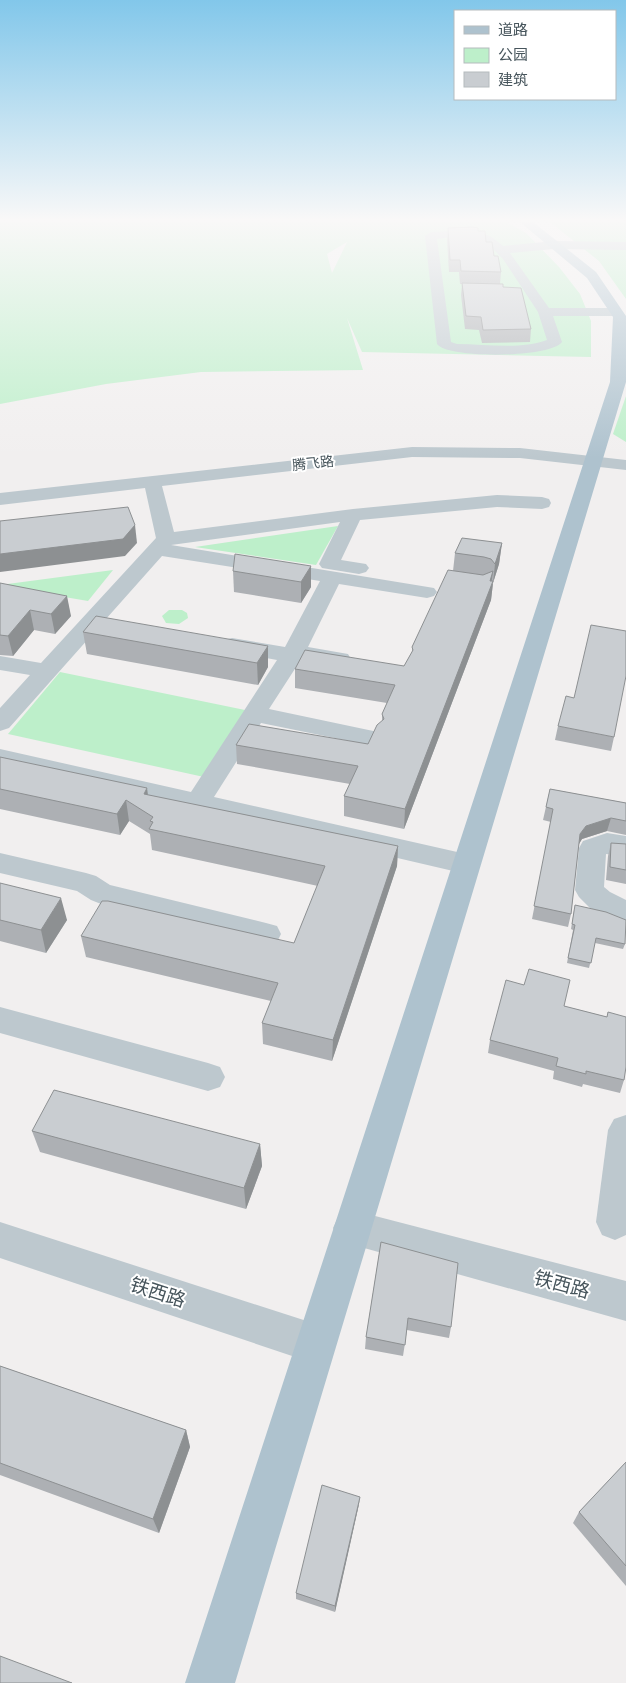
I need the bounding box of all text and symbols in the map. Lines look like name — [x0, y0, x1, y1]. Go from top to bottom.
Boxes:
legend — [454, 10, 616, 100]
text: 道路 — [498, 21, 528, 39]
text: 公园 — [498, 46, 528, 64]
text: 建筑 — [498, 71, 528, 89]
street label: 腾飞路 — [291, 453, 335, 473]
street label: 铁西路 — [531, 1266, 592, 1303]
street label: 铁西路 — [127, 1273, 189, 1312]

